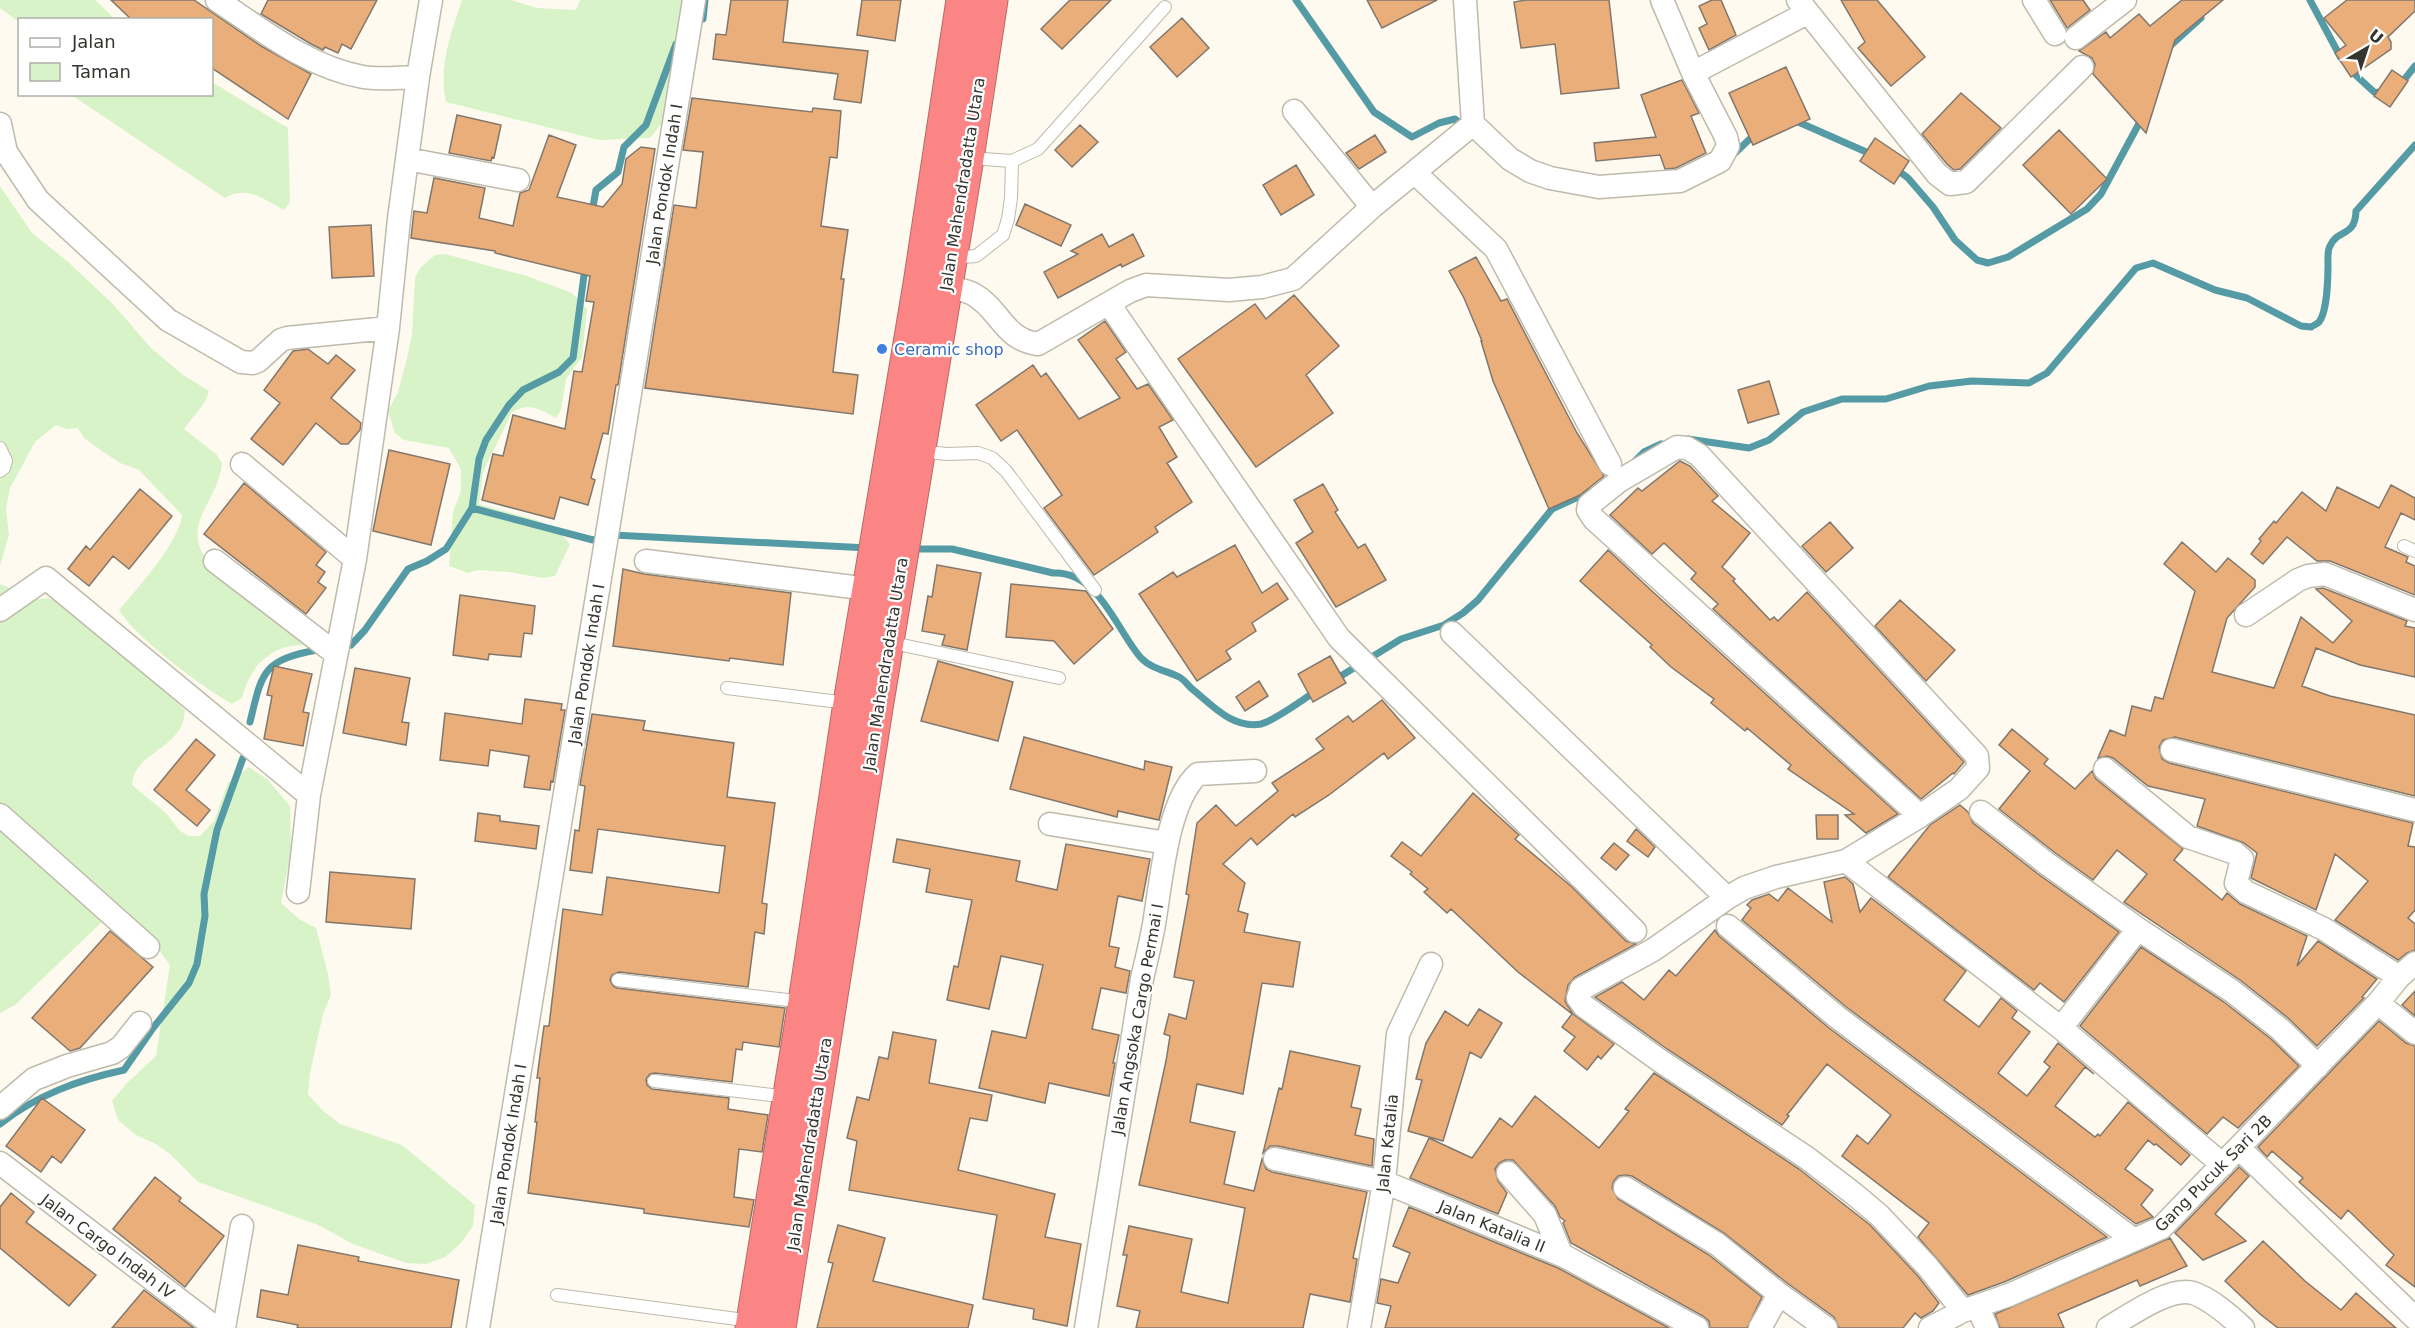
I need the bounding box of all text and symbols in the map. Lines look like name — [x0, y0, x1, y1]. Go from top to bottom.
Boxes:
legend — [18, 18, 213, 96]
north arrow — [2337, 18, 2397, 78]
text: U — [2365, 25, 2387, 48]
text: Jalan — [71, 31, 116, 52]
text: Taman — [71, 61, 131, 82]
street label: Jalan Mahendradatta Utara — [936, 76, 989, 293]
street label: Jalan Pondok Indah I — [642, 103, 687, 267]
place label: Ceramic shop — [894, 340, 1004, 359]
marker: Ceramic shop — [875, 342, 889, 356]
street label: Jalan Mahendradatta Utara — [859, 556, 912, 773]
street label: Jalan Pondok Indah I — [564, 583, 609, 747]
street label: Jalan Angsoka Cargo Permai I — [1108, 902, 1167, 1137]
street label: Jalan Mahendradatta Utara — [783, 1036, 836, 1253]
street label: Jalan Pondok Indah I — [486, 1063, 531, 1227]
street label: Jalan Katalia — [1373, 1093, 1402, 1194]
street label: Gang Pucuk Sari 2B — [2151, 1111, 2276, 1236]
street label: Jalan Cargo Indah IV — [36, 1189, 178, 1303]
street label: Jalan Katalia II — [1435, 1196, 1548, 1256]

